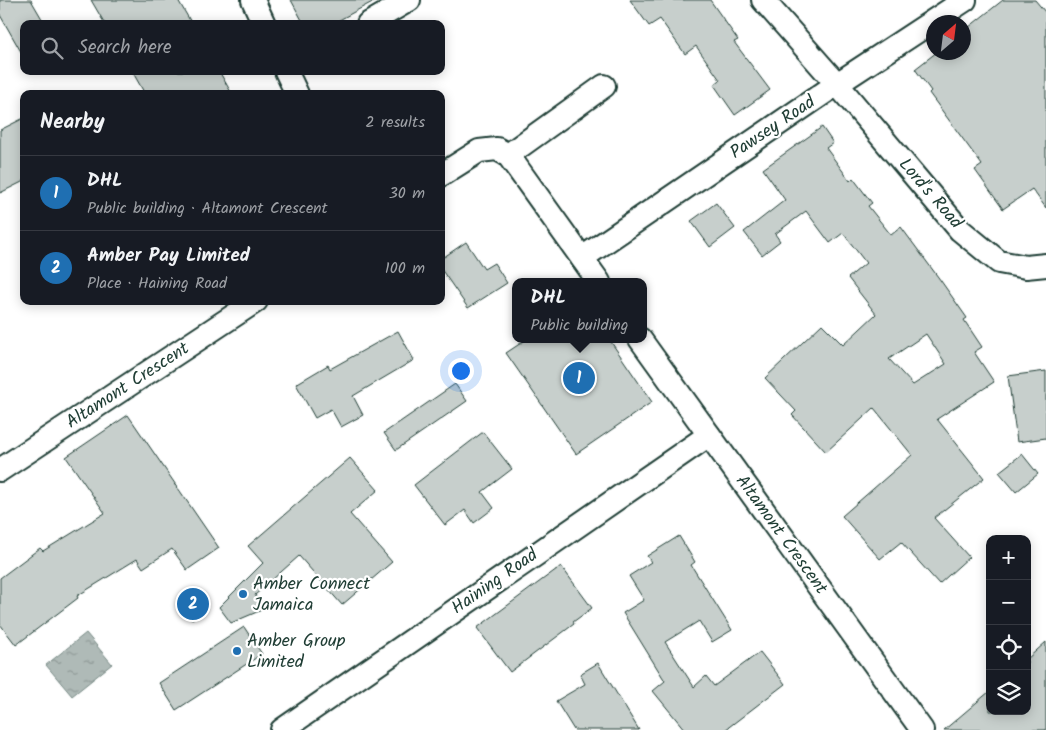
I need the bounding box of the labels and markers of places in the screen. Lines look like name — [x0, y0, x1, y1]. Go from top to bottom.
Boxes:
pin: 1 — [563, 359, 595, 397]
place label: Amber Connect Jamaica — [253, 570, 371, 620]
pin: 2 — [177, 585, 209, 623]
marker: Amber Connect Jamaica — [237, 588, 249, 600]
place label: Amber Group Limited — [247, 627, 346, 677]
marker: Amber Group Limited — [231, 645, 243, 657]

